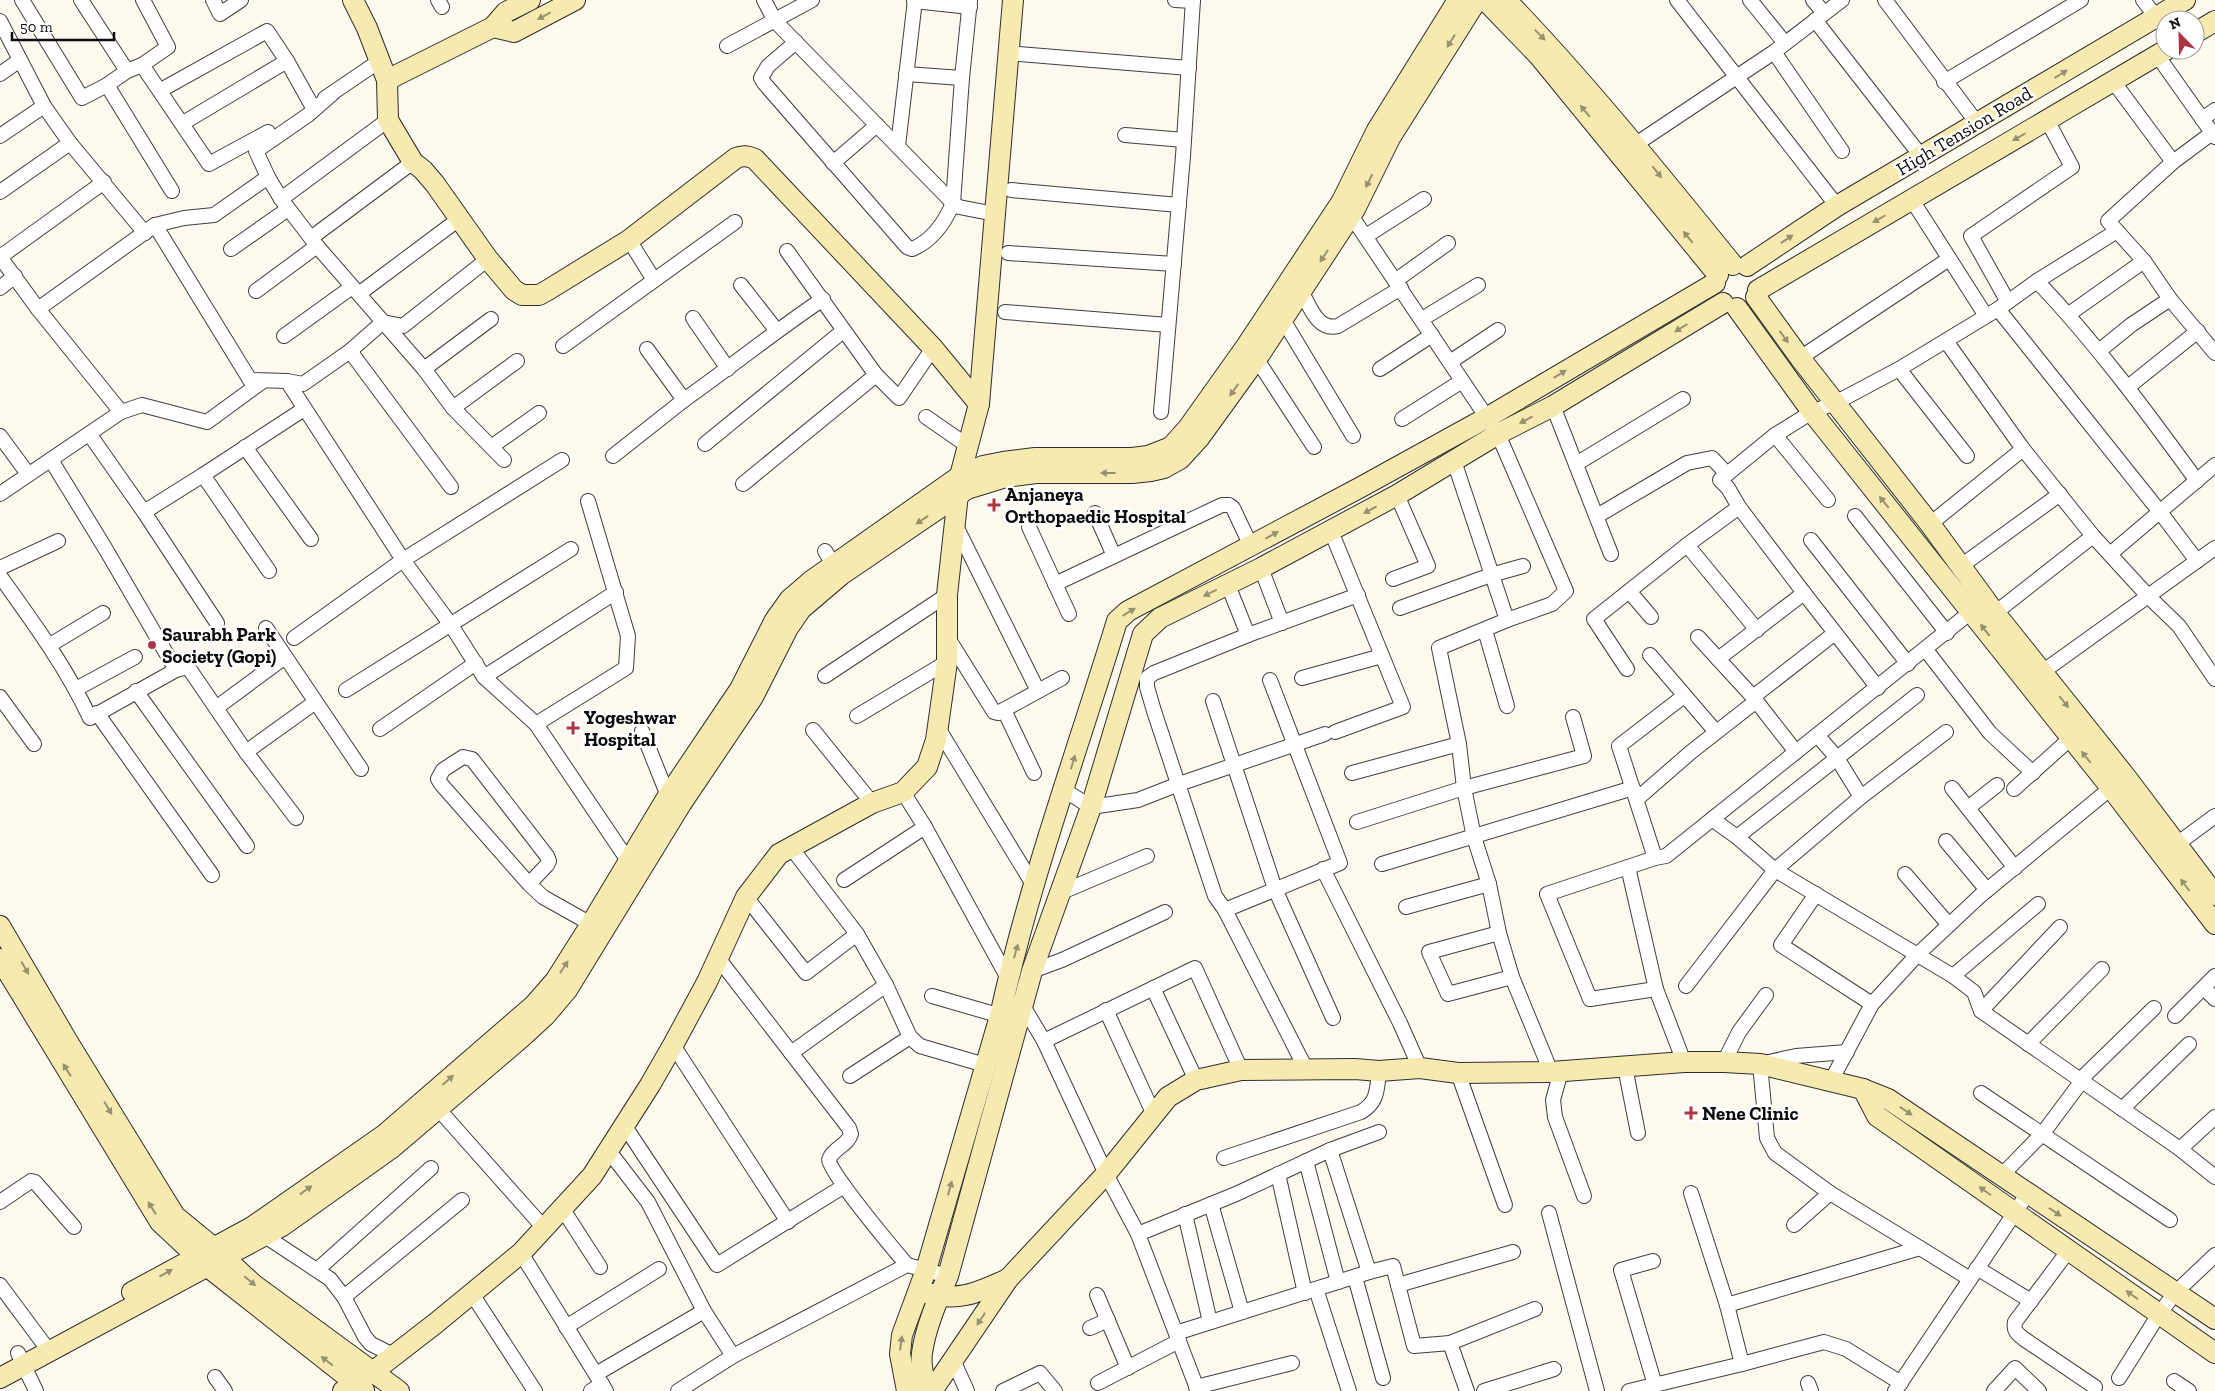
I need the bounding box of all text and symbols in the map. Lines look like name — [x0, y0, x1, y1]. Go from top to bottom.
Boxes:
scale bar — [12, 10, 115, 42]
north arrow — [2155, 10, 2205, 60]
one-way arrow — [537, 12, 551, 20]
text: N — [2167, 13, 2184, 33]
text: 50 m — [20, 18, 53, 36]
one-way arrow — [1534, 29, 1546, 41]
one-way arrow — [1446, 35, 1455, 48]
one-way arrow — [2054, 69, 2067, 78]
street label: High Tension Road — [1892, 81, 2037, 181]
one-way arrow — [1579, 105, 1590, 118]
one-way arrow — [2012, 132, 2025, 141]
one-way arrow — [1652, 165, 1663, 178]
one-way arrow — [1364, 174, 1372, 188]
one-way arrow — [1871, 215, 1886, 223]
one-way arrow — [1682, 231, 1693, 244]
one-way arrow — [1780, 235, 1794, 244]
one-way arrow — [1320, 249, 1329, 262]
one-way arrow — [1674, 324, 1687, 333]
one-way arrow — [1779, 330, 1789, 344]
one-way arrow — [1553, 370, 1566, 379]
one-way arrow — [1229, 383, 1239, 397]
one-way arrow — [1519, 416, 1533, 424]
one-way arrow — [1100, 469, 1116, 477]
place label: Anjaneya Orthopaedic Hospital — [1005, 483, 1187, 528]
one-way arrow — [1879, 496, 1890, 509]
marker: Anjaneya Orthopaedic Hospital — [987, 498, 1001, 512]
one-way arrow — [1363, 505, 1377, 514]
one-way arrow — [915, 515, 929, 525]
one-way arrow — [1265, 531, 1279, 539]
one-way arrow — [1203, 589, 1217, 597]
one-way arrow — [1122, 607, 1135, 616]
place label: Saurabh Park Society (Gopi) — [162, 623, 277, 668]
one-way arrow — [1979, 624, 1990, 637]
marker: Saurabh Park Society (Gopi) — [146, 639, 158, 651]
one-way arrow — [2059, 695, 2070, 708]
place label: Yogeshwar Hospital — [584, 706, 677, 751]
marker: Yogeshwar Hospital — [566, 721, 580, 735]
one-way arrow — [2080, 751, 2091, 764]
one-way arrow — [1070, 754, 1078, 769]
one-way arrow — [2180, 879, 2191, 892]
one-way arrow — [1013, 943, 1021, 958]
one-way arrow — [559, 960, 569, 974]
one-way arrow — [20, 962, 29, 975]
one-way arrow — [62, 1063, 71, 1076]
one-way arrow — [442, 1075, 455, 1086]
one-way arrow — [103, 1102, 112, 1115]
place label: Nene Clinic — [1702, 1102, 1798, 1125]
marker: Nene Clinic — [1684, 1106, 1698, 1120]
one-way arrow — [1899, 1106, 1913, 1116]
one-way arrow — [946, 1181, 954, 1196]
one-way arrow — [299, 1185, 313, 1195]
one-way arrow — [1978, 1186, 1992, 1196]
one-way arrow — [147, 1202, 156, 1215]
one-way arrow — [2048, 1207, 2062, 1217]
one-way arrow — [159, 1269, 174, 1277]
one-way arrow — [243, 1275, 256, 1286]
one-way arrow — [2125, 1290, 2139, 1300]
one-way arrow — [976, 1312, 986, 1326]
one-way arrow — [897, 1335, 905, 1351]
one-way arrow — [321, 1356, 334, 1367]

